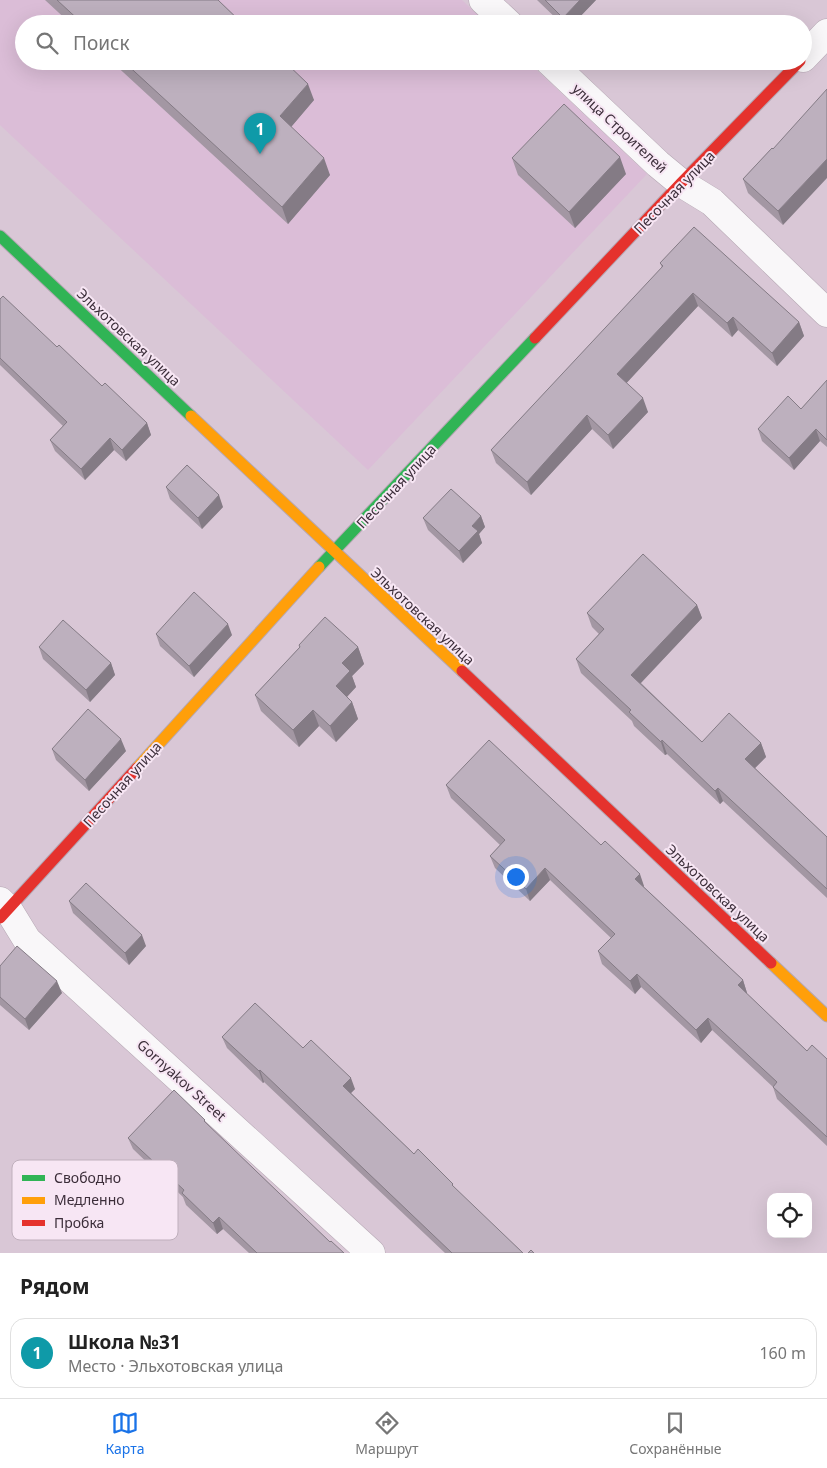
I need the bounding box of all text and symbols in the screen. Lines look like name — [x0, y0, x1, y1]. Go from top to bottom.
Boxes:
search box — [15, 15, 812, 70]
icon: search — [33, 29, 61, 57]
text: Поиск — [73, 30, 129, 56]
street label: улица Строителей — [569, 79, 671, 177]
pin: 1 — [244, 113, 276, 154]
street label: Песочная улица — [629, 146, 719, 238]
street label: Эльхотовская улица — [73, 284, 185, 390]
street label: Песочная улица — [352, 440, 440, 532]
street label: Эльхотовская улица — [367, 563, 479, 669]
street label: Песочная улица — [78, 737, 166, 831]
street label: Эльхотовская улица — [662, 840, 774, 946]
your location — [503, 864, 529, 890]
street label: Gornyakov Street — [133, 1035, 231, 1125]
legend — [12, 1160, 178, 1240]
text: Свободно — [54, 1168, 121, 1187]
text: Медленно — [54, 1190, 125, 1209]
map controls — [767, 1193, 812, 1238]
button: locate — [767, 1193, 812, 1238]
text: Пробка — [54, 1213, 104, 1232]
text: Рядом — [20, 1272, 90, 1300]
text: Школа №31 — [68, 1329, 181, 1355]
text: 1 — [32, 1342, 42, 1364]
text: 160 m — [759, 1342, 806, 1364]
text: Место · Эльхотовская улица — [68, 1355, 283, 1377]
tab: Карта — [105, 1409, 144, 1458]
tab: Маршрут — [355, 1409, 419, 1458]
tab: Сохранённые — [629, 1409, 722, 1458]

